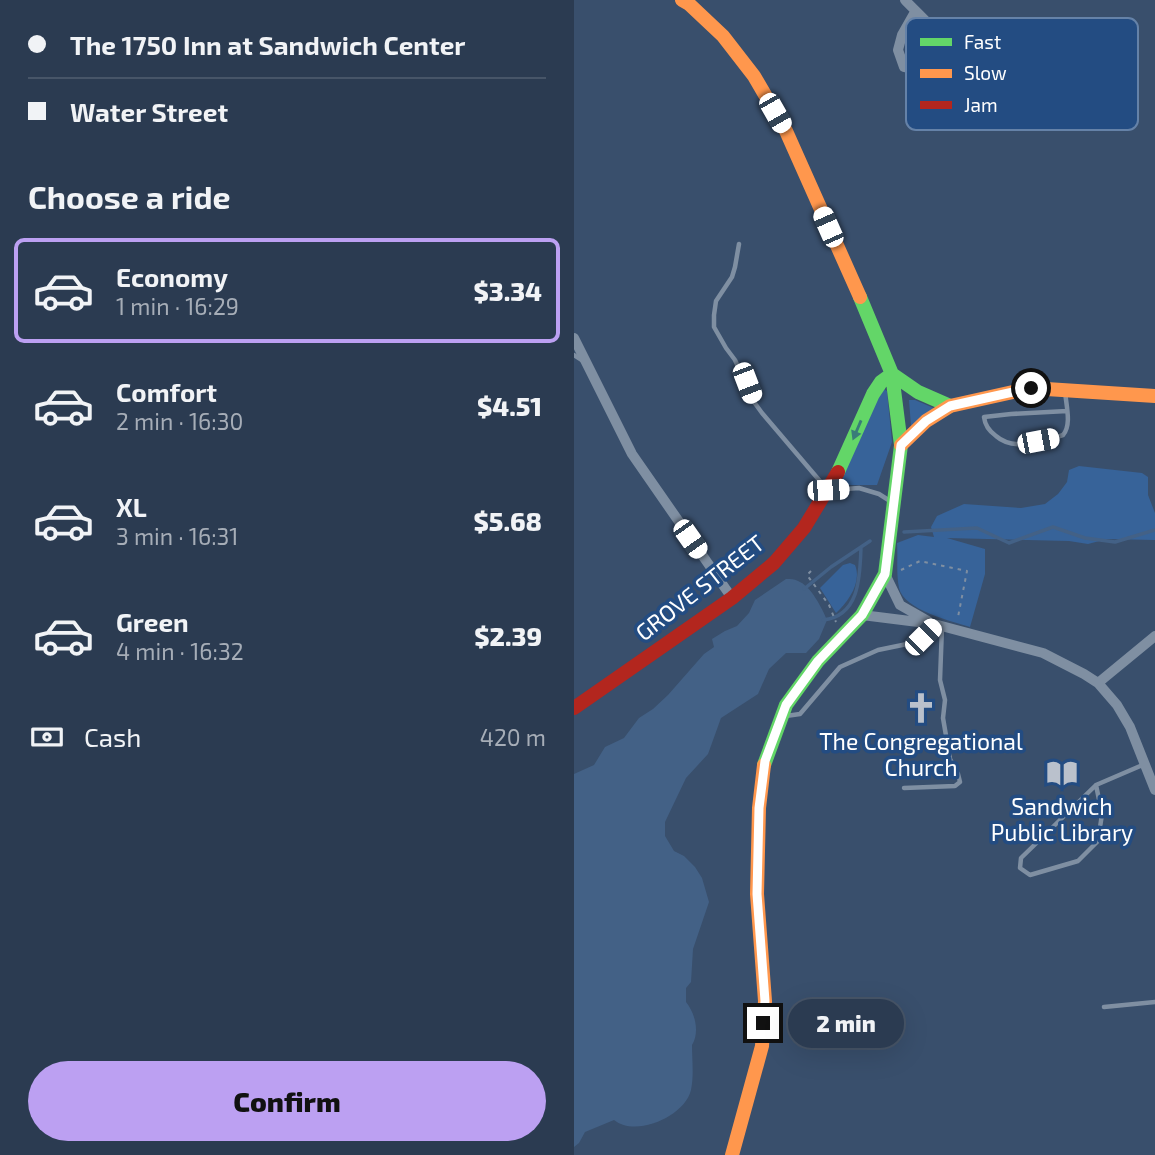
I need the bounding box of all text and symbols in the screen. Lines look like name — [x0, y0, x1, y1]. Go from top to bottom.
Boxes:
legend — [906, 18, 1138, 130]
text: The 1750 Inn at Sandwich Center — [70, 29, 465, 60]
text: Fast — [964, 30, 1001, 53]
text: Slow — [964, 61, 1007, 84]
car — [756, 90, 795, 136]
text: Jam — [964, 93, 998, 116]
text: Water Street — [70, 96, 228, 127]
text: Choose a ride — [28, 177, 231, 215]
car — [810, 204, 847, 250]
icon: car — [32, 259, 95, 322]
text: Economy — [116, 261, 228, 292]
text: $3.34 — [473, 275, 542, 306]
text: 1 min · 16:29 — [116, 292, 239, 320]
car — [730, 360, 765, 406]
route start — [1015, 372, 1047, 404]
icon: car — [32, 374, 95, 437]
text: Comfort — [116, 376, 217, 407]
text: $4.51 — [477, 390, 542, 421]
text: 2 min · 16:30 — [116, 407, 243, 435]
one-way arrow — [852, 420, 863, 441]
car — [1016, 427, 1061, 455]
car — [807, 478, 850, 502]
icon: car — [32, 489, 95, 552]
text: XL — [116, 491, 147, 522]
text: $5.68 — [474, 505, 542, 536]
car — [670, 516, 711, 562]
text: 3 min · 16:31 — [116, 522, 239, 550]
street label: GROVE STREET — [629, 528, 769, 646]
icon: car — [32, 604, 95, 667]
text: Green — [116, 606, 189, 637]
car — [901, 615, 946, 659]
text: $2.39 — [474, 620, 542, 651]
text: 4 min · 16:32 — [116, 637, 244, 665]
church icon: The Congregational Church — [904, 691, 938, 725]
icon: cash — [28, 718, 66, 756]
text: Cash — [84, 721, 141, 752]
text: 420 m — [480, 723, 546, 751]
place label: The Congregational Church — [819, 727, 1023, 781]
library icon: Sandwich Public Library — [1045, 756, 1079, 790]
place label: Sandwich Public Library — [991, 792, 1133, 846]
callout: 2 min — [788, 998, 903, 1048]
route end — [747, 1007, 779, 1039]
text: 2 min — [816, 1009, 876, 1037]
button: Confirm — [28, 1061, 546, 1141]

